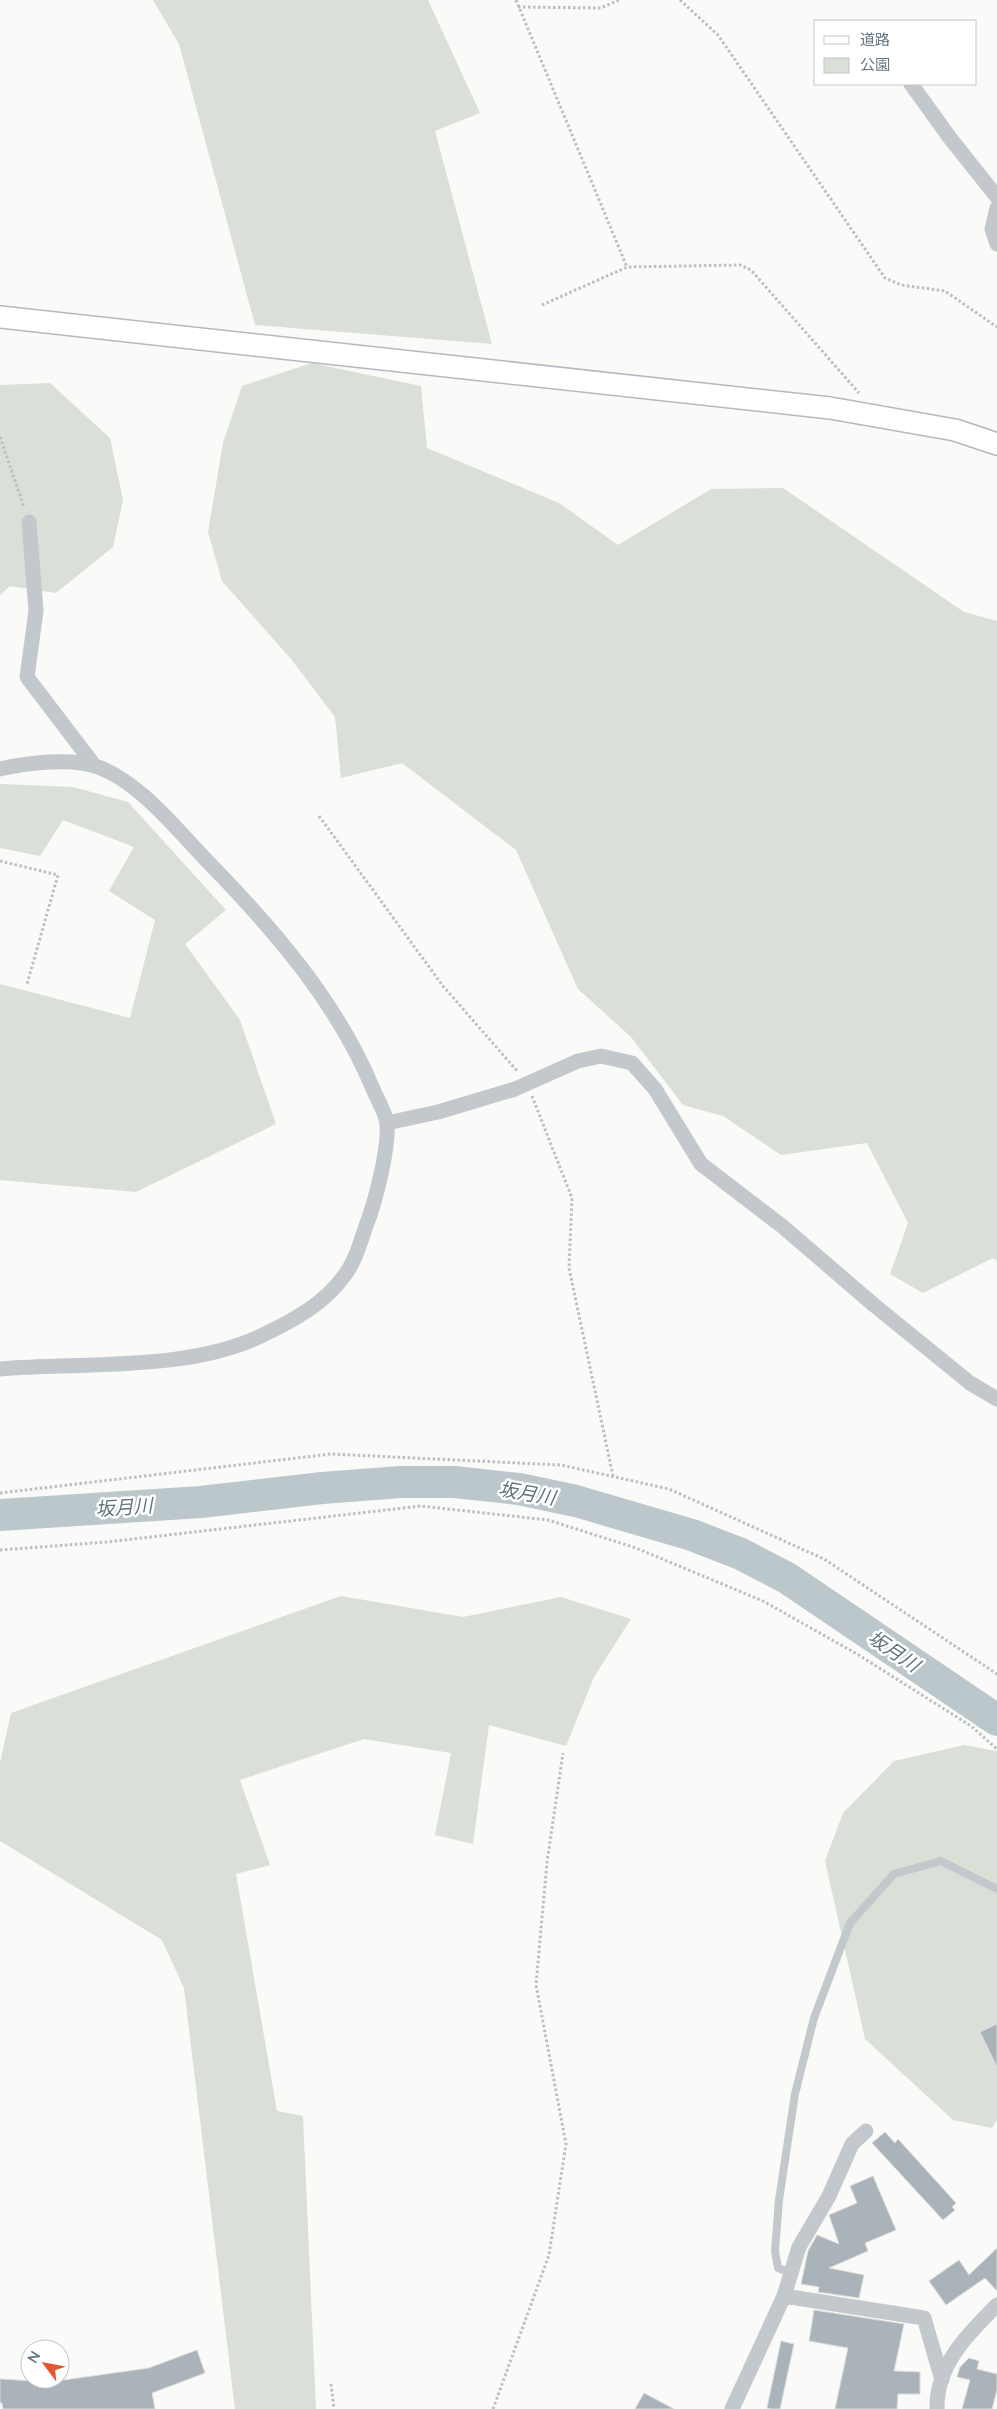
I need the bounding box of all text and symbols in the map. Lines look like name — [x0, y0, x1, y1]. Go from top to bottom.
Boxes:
legend — [814, 20, 977, 85]
text: 道路 — [860, 30, 890, 48]
text: 公園 — [860, 55, 890, 73]
water label: 坂月川 — [497, 1476, 559, 1509]
water label: 坂月川 — [95, 1493, 155, 1520]
water label: 坂月川 — [864, 1625, 926, 1677]
north arrow — [20, 2339, 70, 2389]
text: N — [23, 2348, 44, 2366]

